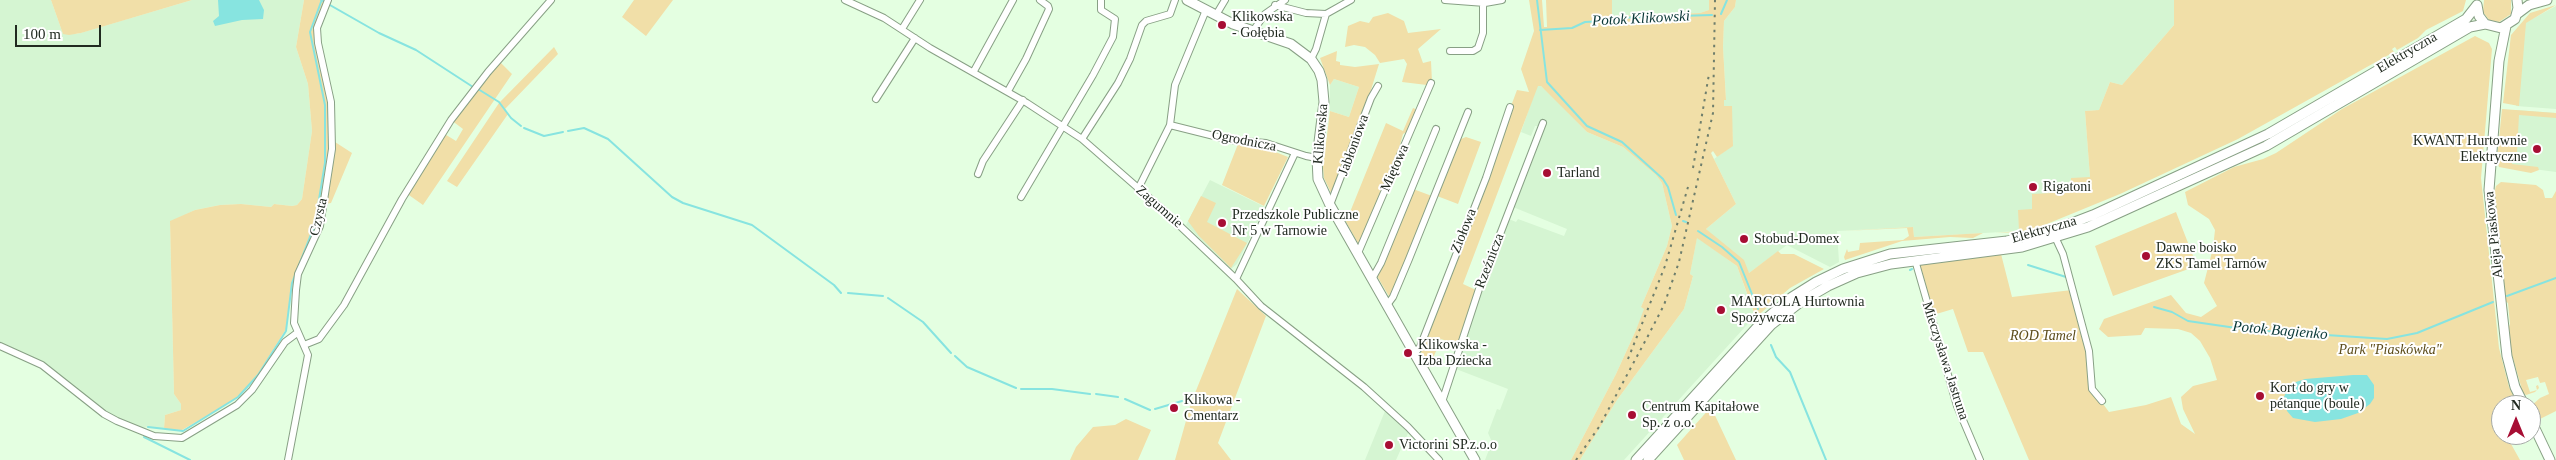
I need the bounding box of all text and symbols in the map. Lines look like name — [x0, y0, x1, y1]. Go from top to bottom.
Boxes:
water label: Potok Klikowski — [1592, 7, 1690, 31]
place label: Klikowska - Gołębia — [1232, 9, 1293, 41]
scale bar — [18, 15, 104, 47]
marker: Klikowska - Gołębia — [1216, 19, 1228, 31]
text: 100 m — [23, 26, 61, 42]
street label: Elektryczna — [2374, 29, 2440, 77]
street label: Klikowska — [1310, 103, 1332, 165]
street label: Jabłoniowa — [1335, 112, 1373, 178]
street label: Ogrodnicza — [1210, 127, 1278, 155]
place label: KWANT Hurtownie Elektryczne — [2413, 133, 2527, 166]
street label: Miętowa — [1377, 142, 1413, 194]
marker: KWANT Hurtownie Elektryczne — [2531, 143, 2543, 155]
place label: Tarland — [1557, 165, 1600, 181]
marker: Tarland — [1541, 167, 1553, 179]
place label: Rigatoni — [2043, 179, 2091, 195]
marker: Rigatoni — [2027, 181, 2039, 193]
street label: Zagumnie — [1132, 182, 1186, 232]
street label: Aleja Piaskowa — [2481, 191, 2507, 279]
street label: Czysta — [307, 197, 331, 237]
street label: Ziołowa — [1447, 206, 1481, 256]
place label: Przedszkole Publiczne Nr 5 w Tarnowie — [1232, 207, 1358, 240]
street label: Elektryczna — [2010, 213, 2078, 247]
marker: Przedszkole Publiczne Nr 5 w Tarnowie — [1216, 217, 1228, 229]
street label: Rzeźnicza — [1472, 231, 1508, 291]
place label: Stobud-Domex — [1754, 231, 1840, 247]
marker: Stobud-Domex — [1738, 233, 1750, 245]
place label: Dawne boisko ZKS Tamel Tarnów — [2156, 240, 2267, 272]
marker: Dawne boisko ZKS Tamel Tarnów — [2140, 250, 2152, 262]
place label: MARCOLA Hurtownia Spożywcza — [1731, 294, 1864, 326]
street label: Mieczysława Jastruna — [1918, 300, 1972, 422]
marker: MARCOLA Hurtownia Spożywcza — [1715, 304, 1727, 316]
water label: Potok Bagienko — [2232, 318, 2328, 344]
park label: ROD Tamel — [2010, 328, 2076, 344]
place label: Klikowska - Izba Dziecka — [1418, 337, 1491, 370]
park label: Park "Piaskówka" — [2338, 342, 2442, 358]
marker: Klikowska - Izba Dziecka — [1402, 347, 1414, 359]
place label: Kort do gry w pétanque (boule) — [2270, 380, 2364, 412]
marker: Kort do gry w pétanque (boule) — [2254, 390, 2266, 402]
place label: Klikowa - Cmentarz — [1184, 392, 1240, 424]
north arrow — [2491, 395, 2541, 445]
text: N — [2511, 398, 2521, 413]
place label: Centrum Kapitałowe Sp. z o.o. — [1642, 399, 1759, 432]
marker: Klikowa - Cmentarz — [1168, 402, 1180, 414]
marker: Centrum Kapitałowe Sp. z o.o. — [1626, 409, 1638, 421]
place label: Victorini SP.z.o.o — [1399, 437, 1497, 453]
marker: Victorini SP.z.o.o — [1383, 439, 1395, 451]

